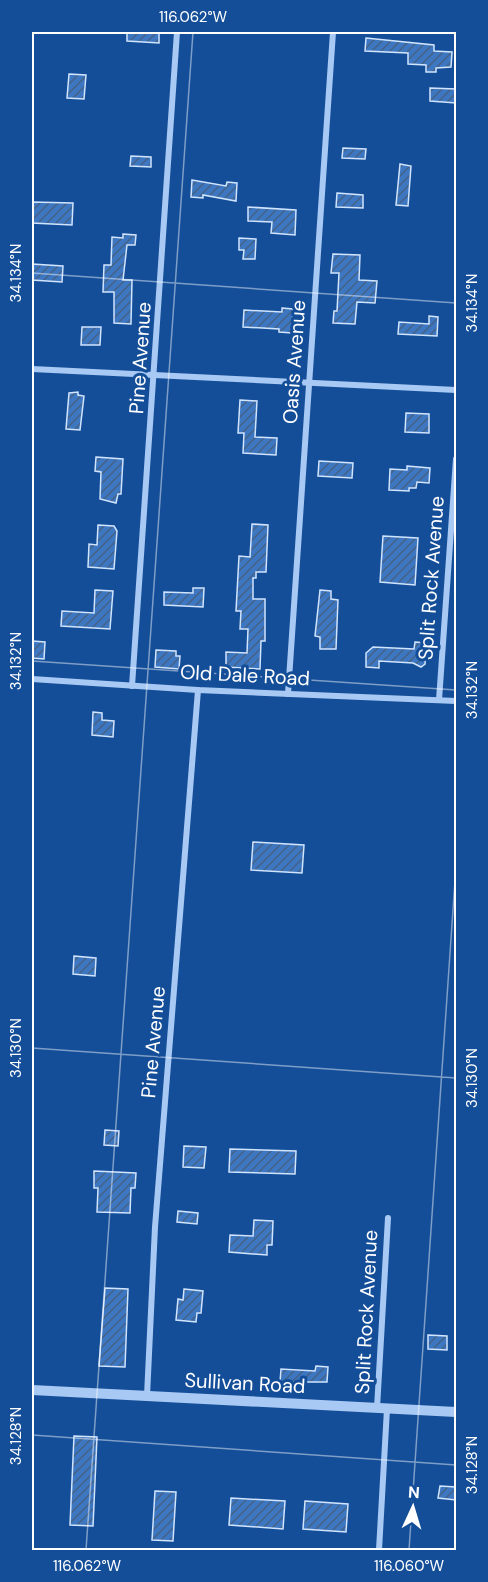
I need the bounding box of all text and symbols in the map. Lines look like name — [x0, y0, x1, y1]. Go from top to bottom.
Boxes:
text: 116.062°W — [159, 7, 228, 27]
text: 34.134°N — [6, 244, 26, 302]
text: 34.134°N — [462, 274, 482, 332]
street label: Oasis Avenue — [277, 299, 311, 425]
street label: Pine Avenue — [123, 301, 157, 415]
street label: Split Rock Avenue — [412, 495, 450, 661]
text: 34.132°N — [6, 632, 26, 690]
street label: Old Dale Road — [179, 659, 311, 691]
text: 34.132°N — [462, 661, 482, 719]
street label: Pine Avenue — [135, 985, 171, 1099]
text: 34.130°N — [6, 1018, 26, 1078]
text: 34.130°N — [462, 1048, 482, 1108]
street label: Split Rock Avenue — [349, 1229, 383, 1395]
street label: Sullivan Road — [184, 1367, 306, 1399]
text: 34.128°N — [6, 1407, 26, 1465]
text: 34.128°N — [462, 1436, 482, 1494]
north arrow — [383, 1477, 443, 1537]
text: N — [407, 1482, 421, 1503]
text: 116.062°W — [53, 1556, 122, 1576]
text: 116.060°W — [374, 1556, 445, 1576]

